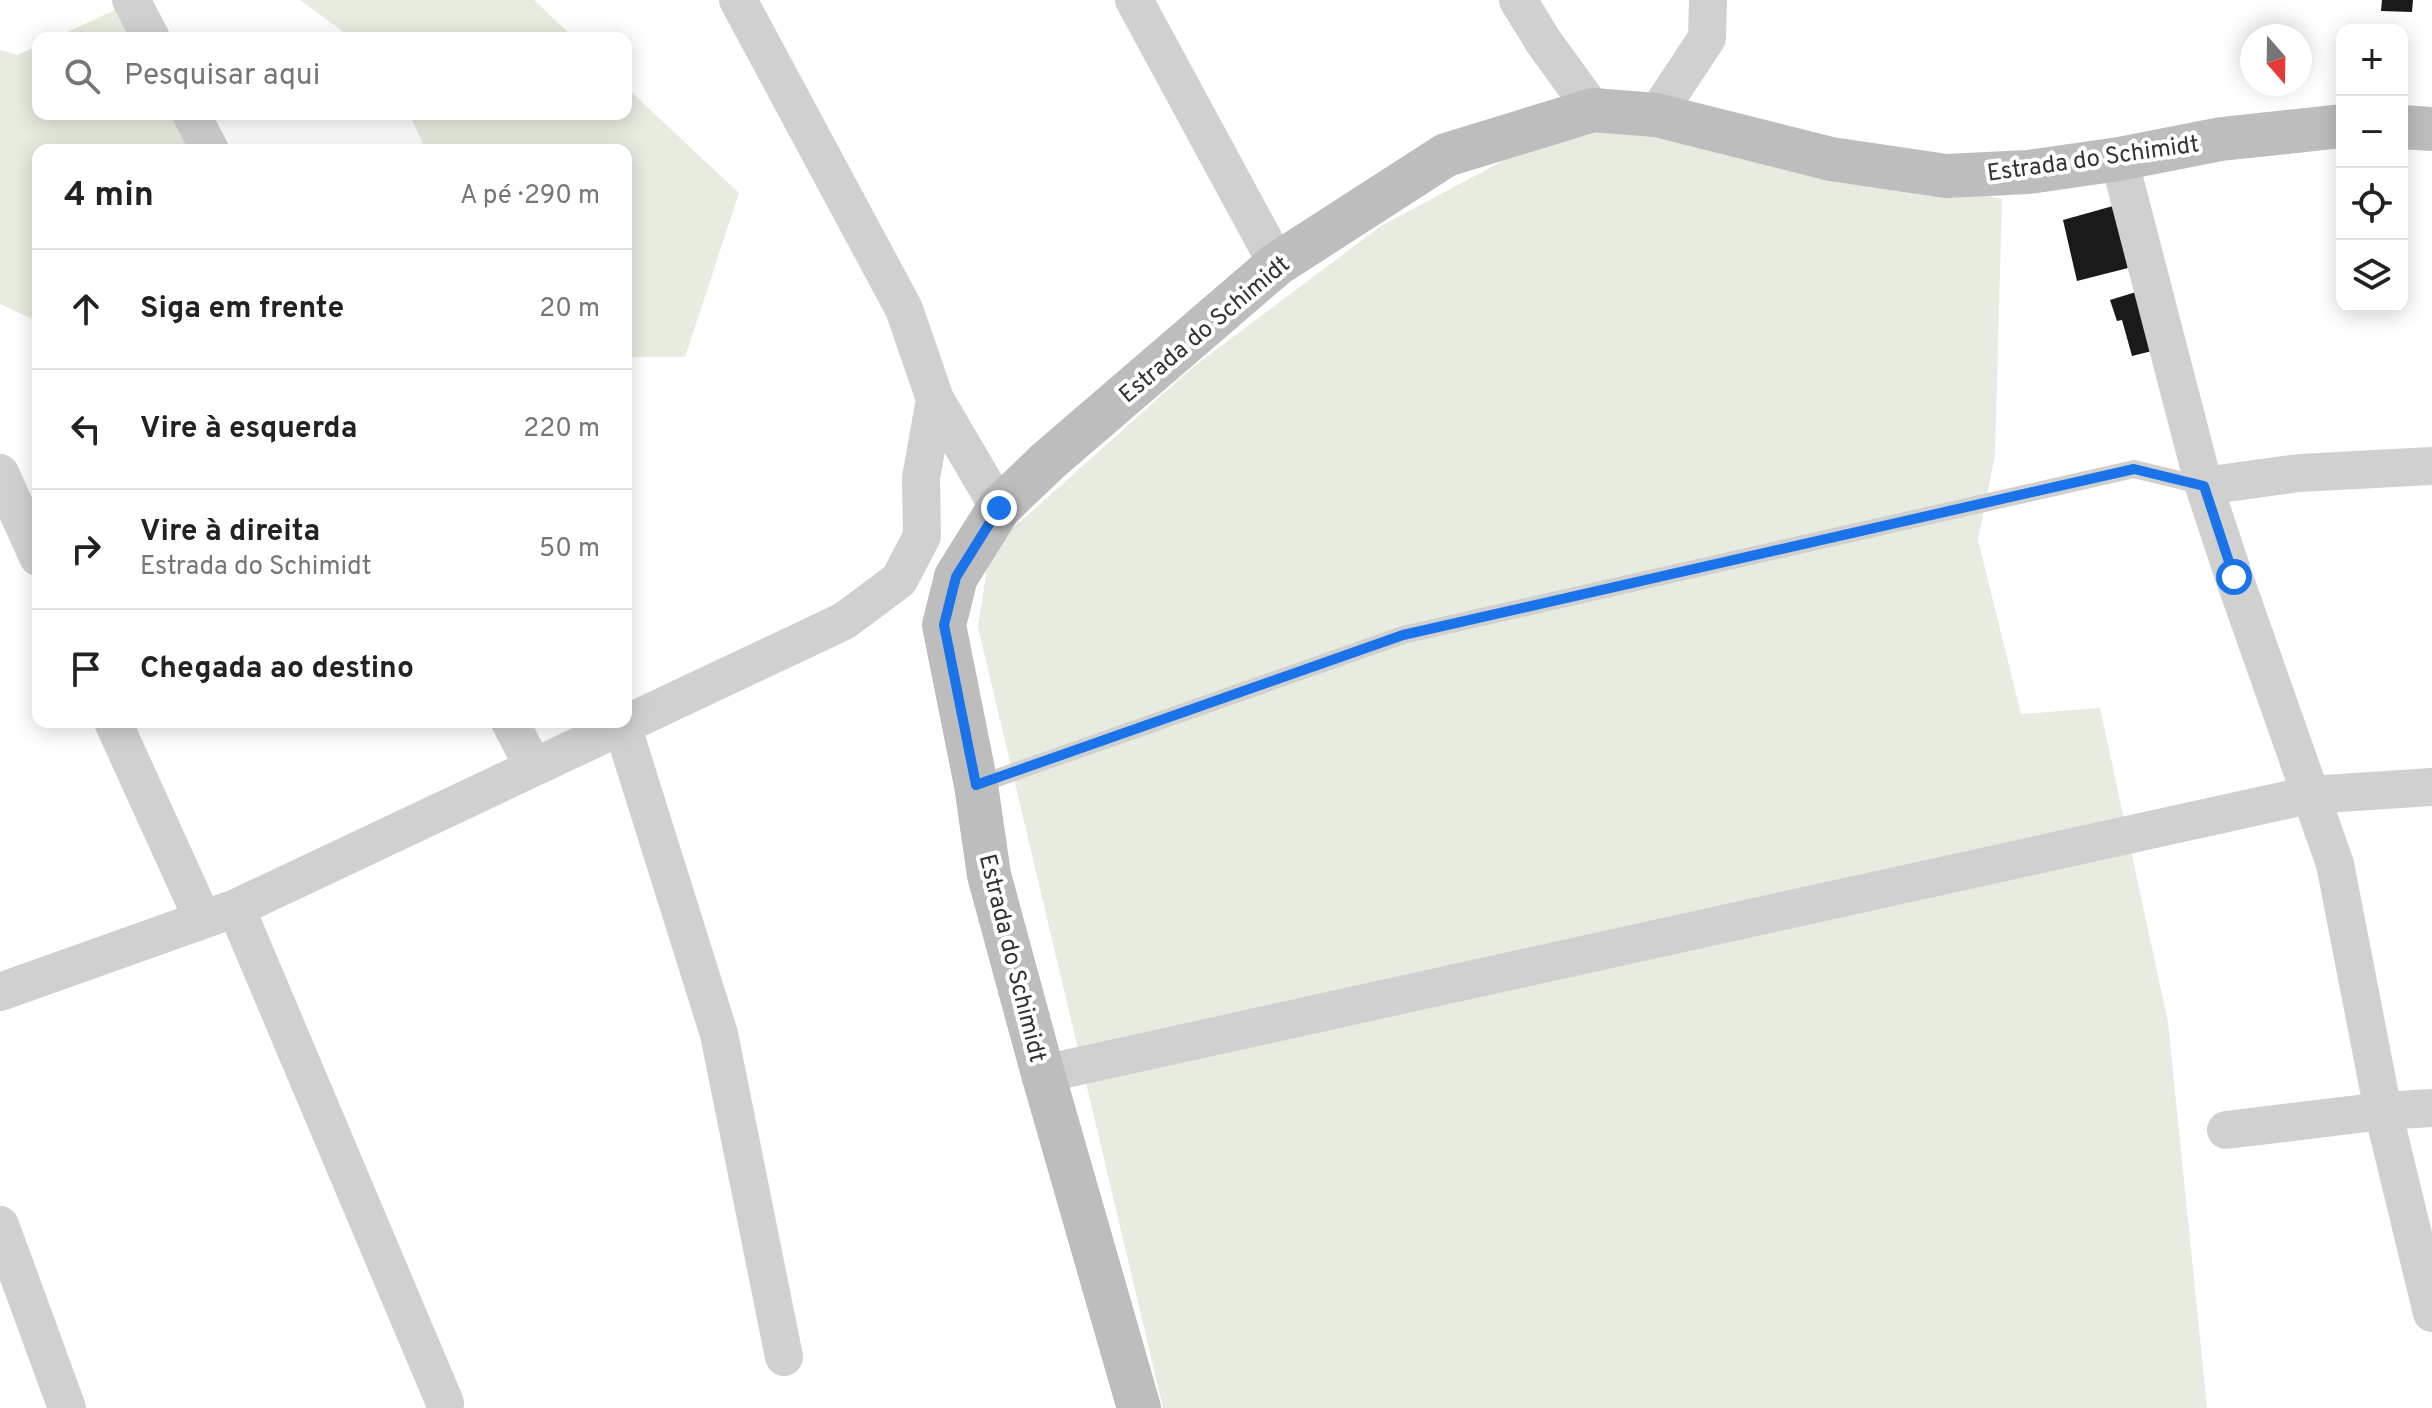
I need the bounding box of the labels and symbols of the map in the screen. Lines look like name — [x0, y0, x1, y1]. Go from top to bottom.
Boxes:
north arrow — [2240, 24, 2312, 96]
street label: Estrada do Schimidt — [1985, 130, 2201, 190]
street label: Estrada do Schimidt — [1114, 250, 1297, 411]
route end — [981, 490, 1017, 526]
route start — [2216, 559, 2252, 595]
street label: Estrada do Schimidt — [971, 851, 1051, 1066]

